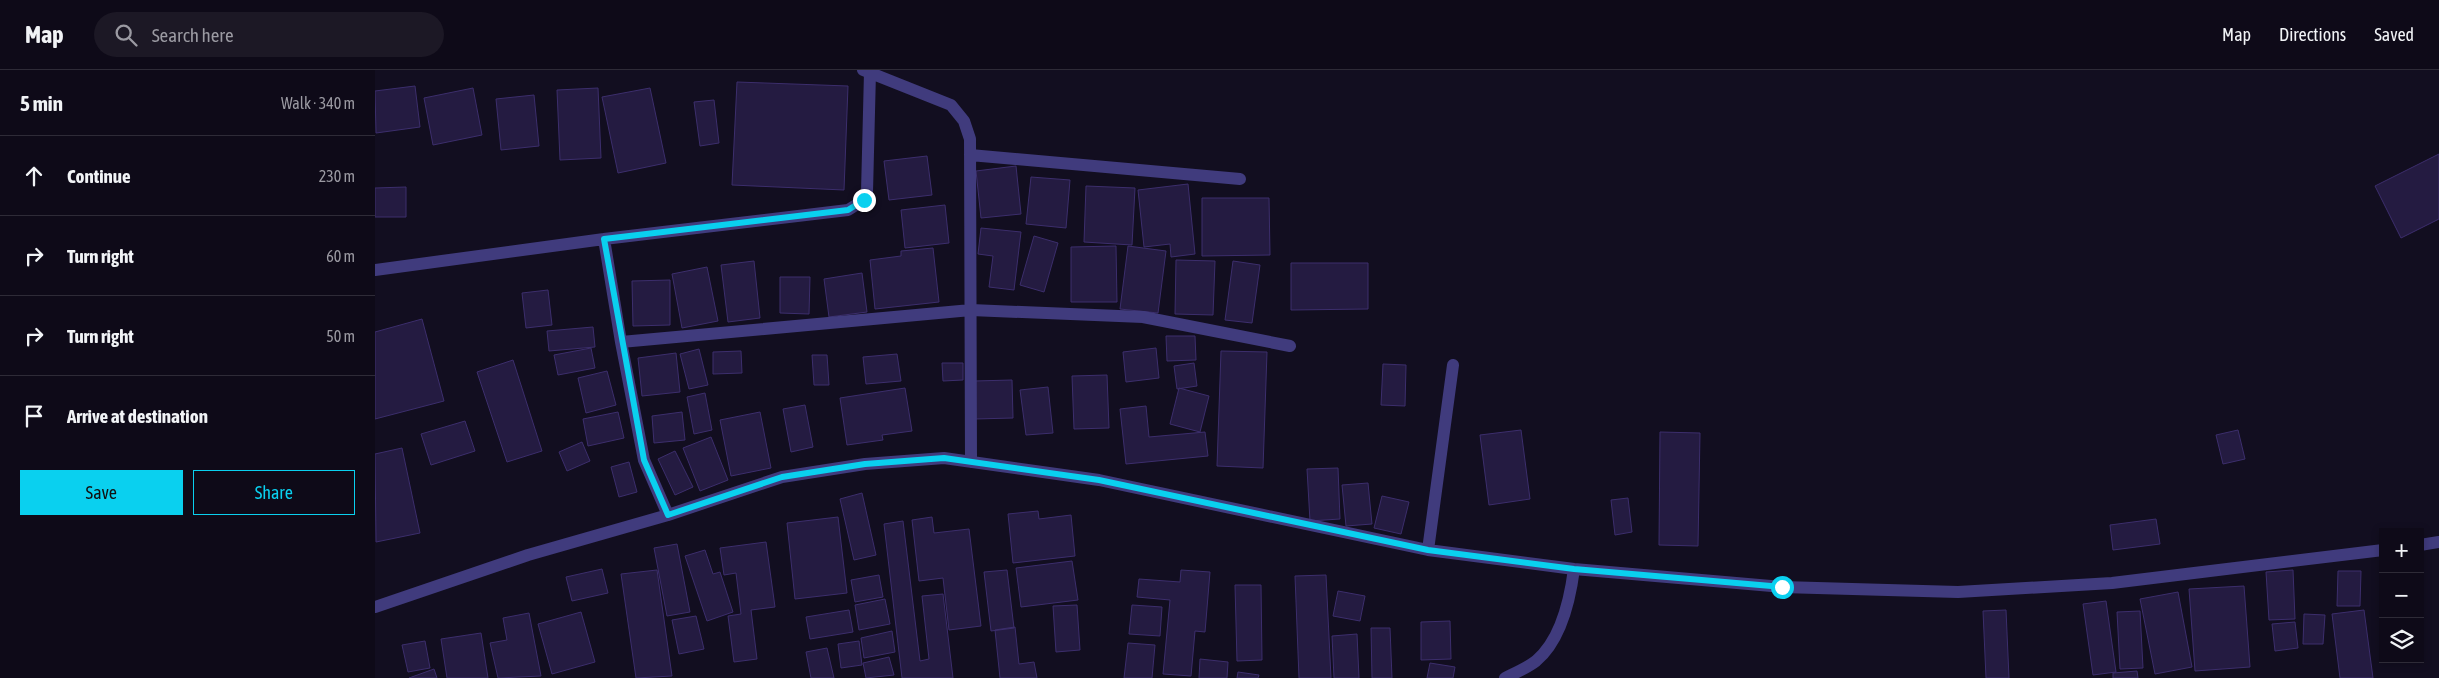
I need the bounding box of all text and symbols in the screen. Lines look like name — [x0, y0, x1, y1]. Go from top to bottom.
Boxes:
search box — [94, 12, 444, 57]
text: Map — [25, 21, 64, 48]
icon: search — [112, 21, 140, 49]
text: Search here — [152, 24, 234, 46]
text: Map — [2222, 24, 2251, 45]
text: Directions — [2279, 24, 2346, 45]
text: Saved — [2374, 24, 2414, 45]
text: 5 min — [20, 91, 63, 115]
text: Walk · 340 m — [281, 94, 355, 112]
icon: ahead — [20, 162, 48, 190]
text: Continue — [67, 165, 131, 187]
text: 230 m — [319, 167, 355, 185]
route end — [853, 189, 876, 212]
icon: right — [20, 242, 48, 270]
text: Turn right — [67, 245, 134, 267]
text: 60 m — [326, 247, 355, 265]
icon: right — [20, 322, 48, 350]
text: Turn right — [67, 325, 134, 347]
text: 50 m — [326, 327, 355, 345]
icon: arrive — [20, 402, 48, 430]
text: Arrive at destination — [67, 405, 208, 427]
button: Save — [20, 470, 183, 515]
button: Share — [193, 470, 355, 515]
map controls — [2379, 528, 2424, 663]
button: + — [2379, 528, 2424, 573]
button: − — [2379, 573, 2424, 618]
route start — [1771, 576, 1794, 599]
button: layers — [2379, 618, 2424, 663]

